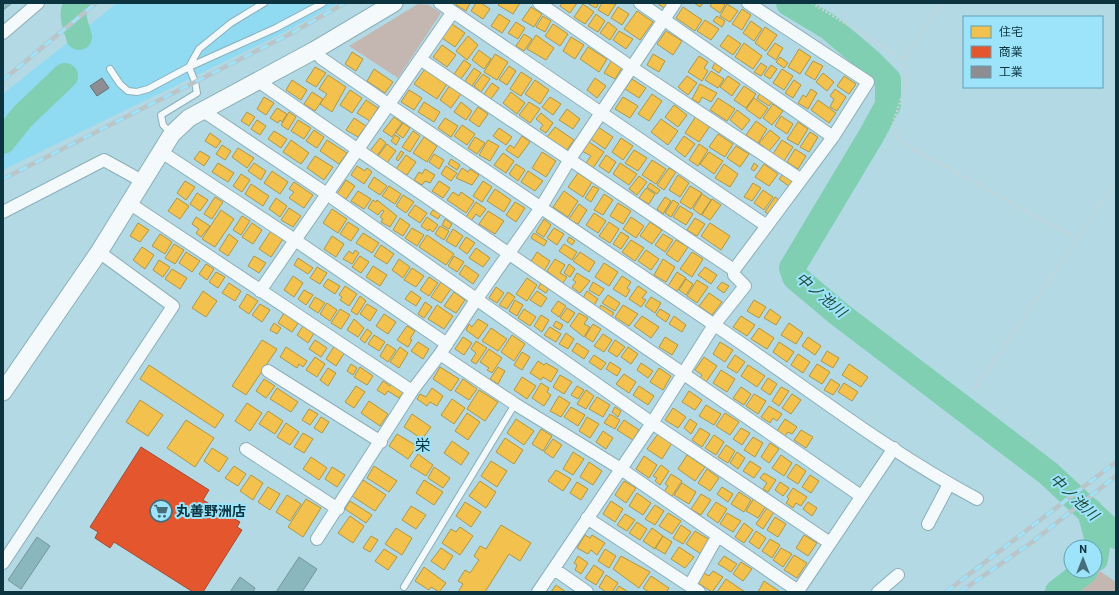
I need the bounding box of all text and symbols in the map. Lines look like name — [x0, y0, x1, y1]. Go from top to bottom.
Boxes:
legend — [963, 16, 1103, 88]
text: 住宅 — [999, 25, 1023, 39]
text: 商業 — [999, 45, 1023, 59]
text: 工業 — [999, 65, 1023, 79]
water label: 中ノ池川 — [792, 269, 851, 322]
district label: 栄 — [415, 436, 431, 455]
water label: 中ノ池川 — [1046, 470, 1104, 525]
supermarket icon: 丸善野洲店 — [148, 498, 174, 524]
place label: 丸善野洲店 — [176, 503, 246, 519]
north arrow — [1063, 539, 1103, 579]
text: N — [1079, 543, 1087, 556]

